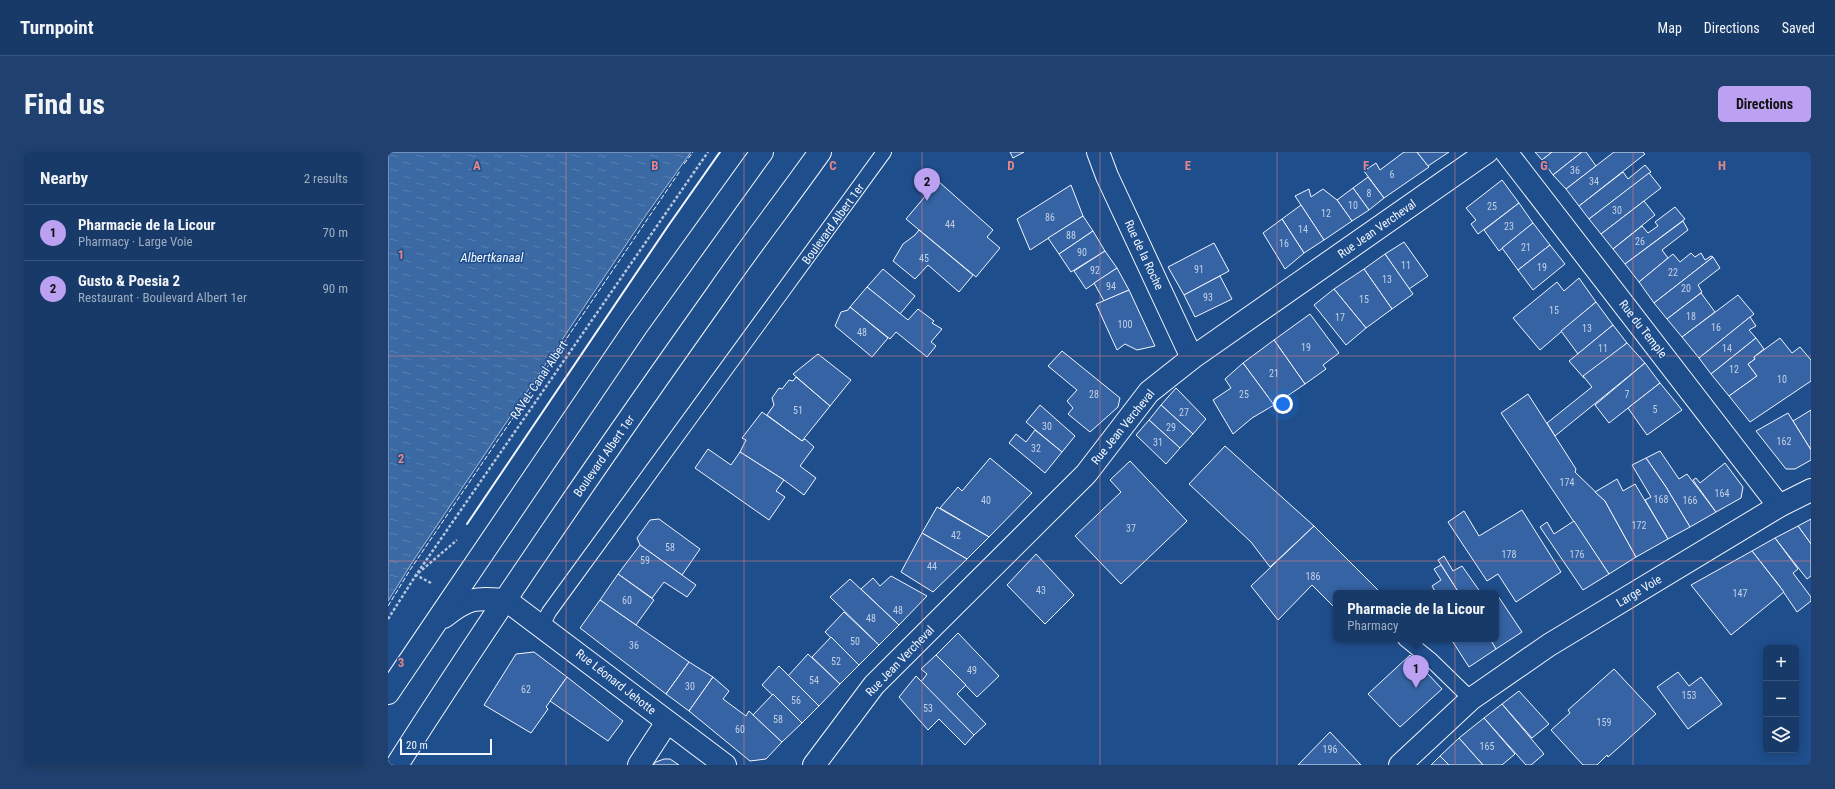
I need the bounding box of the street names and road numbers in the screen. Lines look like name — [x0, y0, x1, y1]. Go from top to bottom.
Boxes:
street label: Boulevard Albert 1er — [799, 181, 867, 267]
street label: Rue Jean Vercheval — [1335, 197, 1419, 261]
street label: Rue de la Roche — [1122, 218, 1166, 293]
street label: Rue du Temple — [1616, 297, 1670, 361]
street label: RAVeL Canal Albert — [508, 338, 571, 422]
street label: Rue Jean Vercheval — [1088, 387, 1158, 467]
street label: Boulevard Albert 1er — [571, 412, 638, 500]
street label: Large Voie — [1614, 572, 1664, 610]
street label: Rue Jean Vercheval — [863, 623, 937, 699]
street label: Rue Léonard Jehotte — [573, 646, 659, 718]

